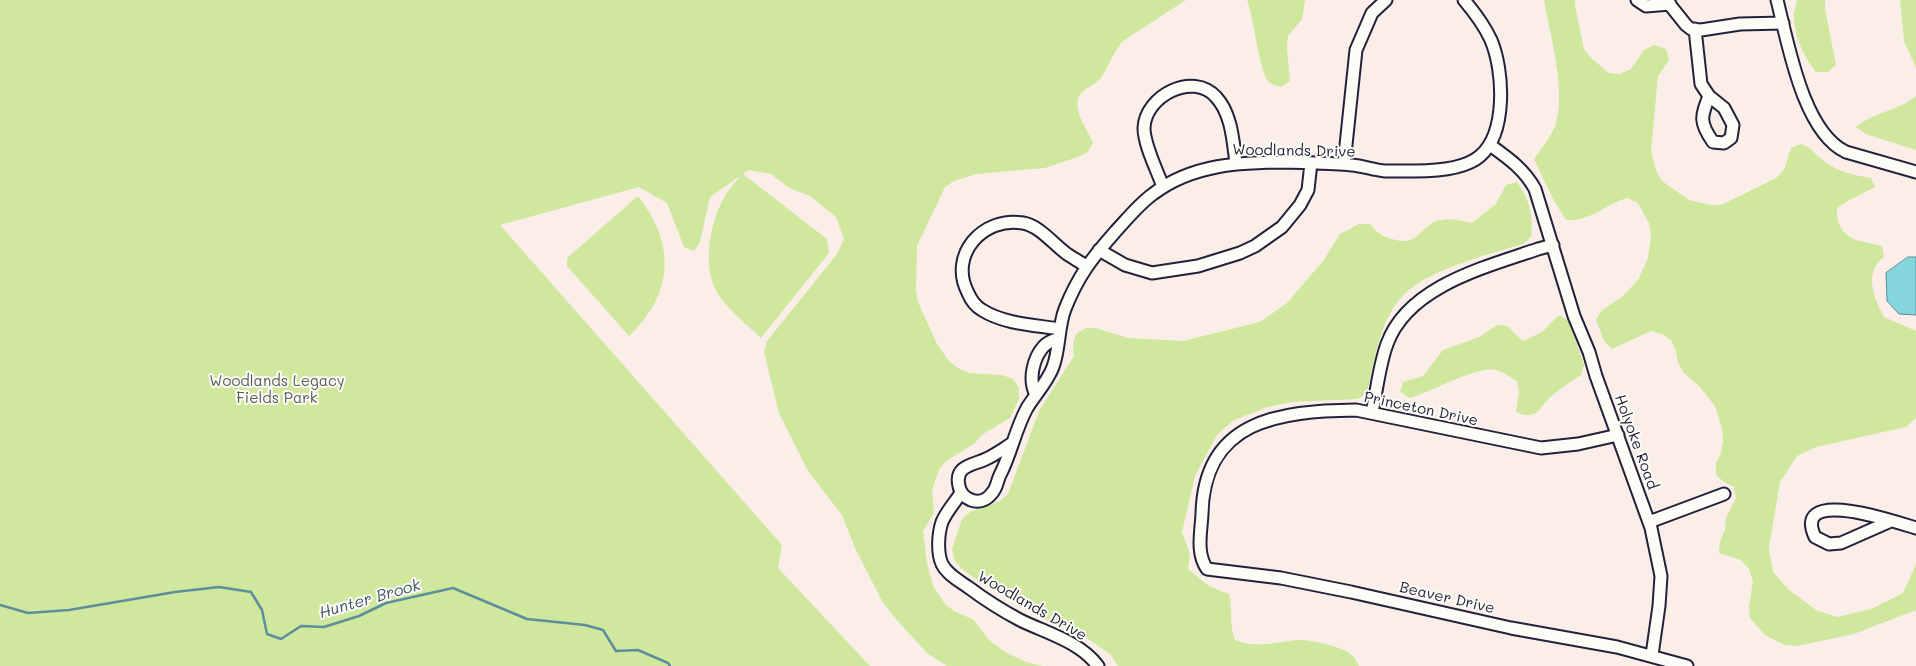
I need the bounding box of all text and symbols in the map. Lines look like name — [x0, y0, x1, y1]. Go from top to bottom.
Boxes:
street label: Woodlands Drive — [1232, 141, 1356, 161]
park label: Woodlands Legacy Fields Park — [209, 372, 345, 407]
street label: Princeton Drive — [1362, 388, 1480, 430]
street label: Holyoke Road — [1611, 392, 1661, 492]
street label: Woodlands Drive — [974, 567, 1090, 645]
water label: Hunter Brook — [317, 575, 423, 623]
street label: Beaver Drive — [1398, 578, 1496, 618]

